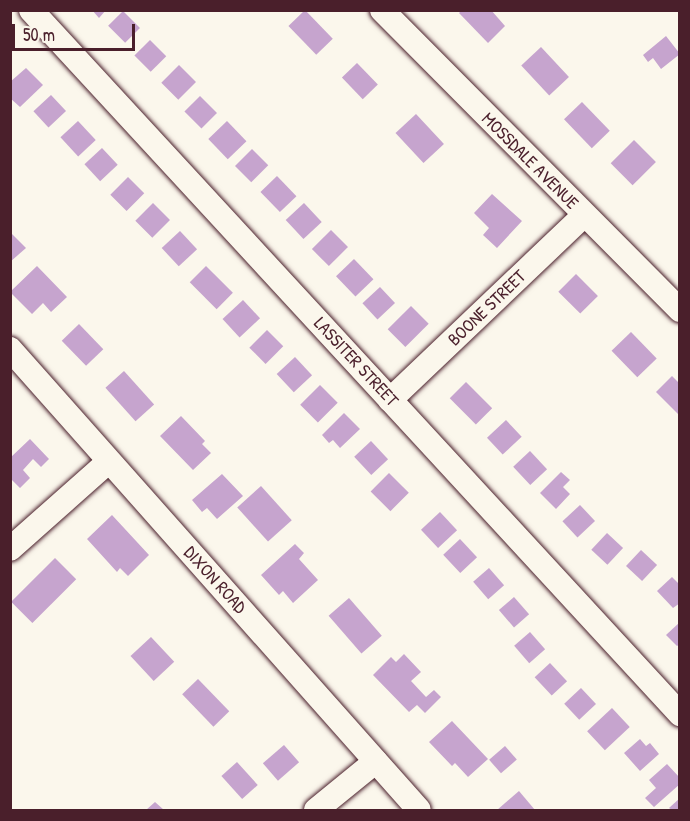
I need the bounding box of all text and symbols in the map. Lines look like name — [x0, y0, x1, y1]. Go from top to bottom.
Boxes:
scale bar — [15, 12, 138, 50]
text: 50 m — [23, 22, 55, 47]
street label: MOSSDALE AVENUE — [477, 108, 583, 214]
street label: BOONE STREET — [444, 265, 530, 351]
street label: LASSITER STREET — [309, 313, 403, 411]
street label: DIXON ROAD — [179, 542, 251, 618]

